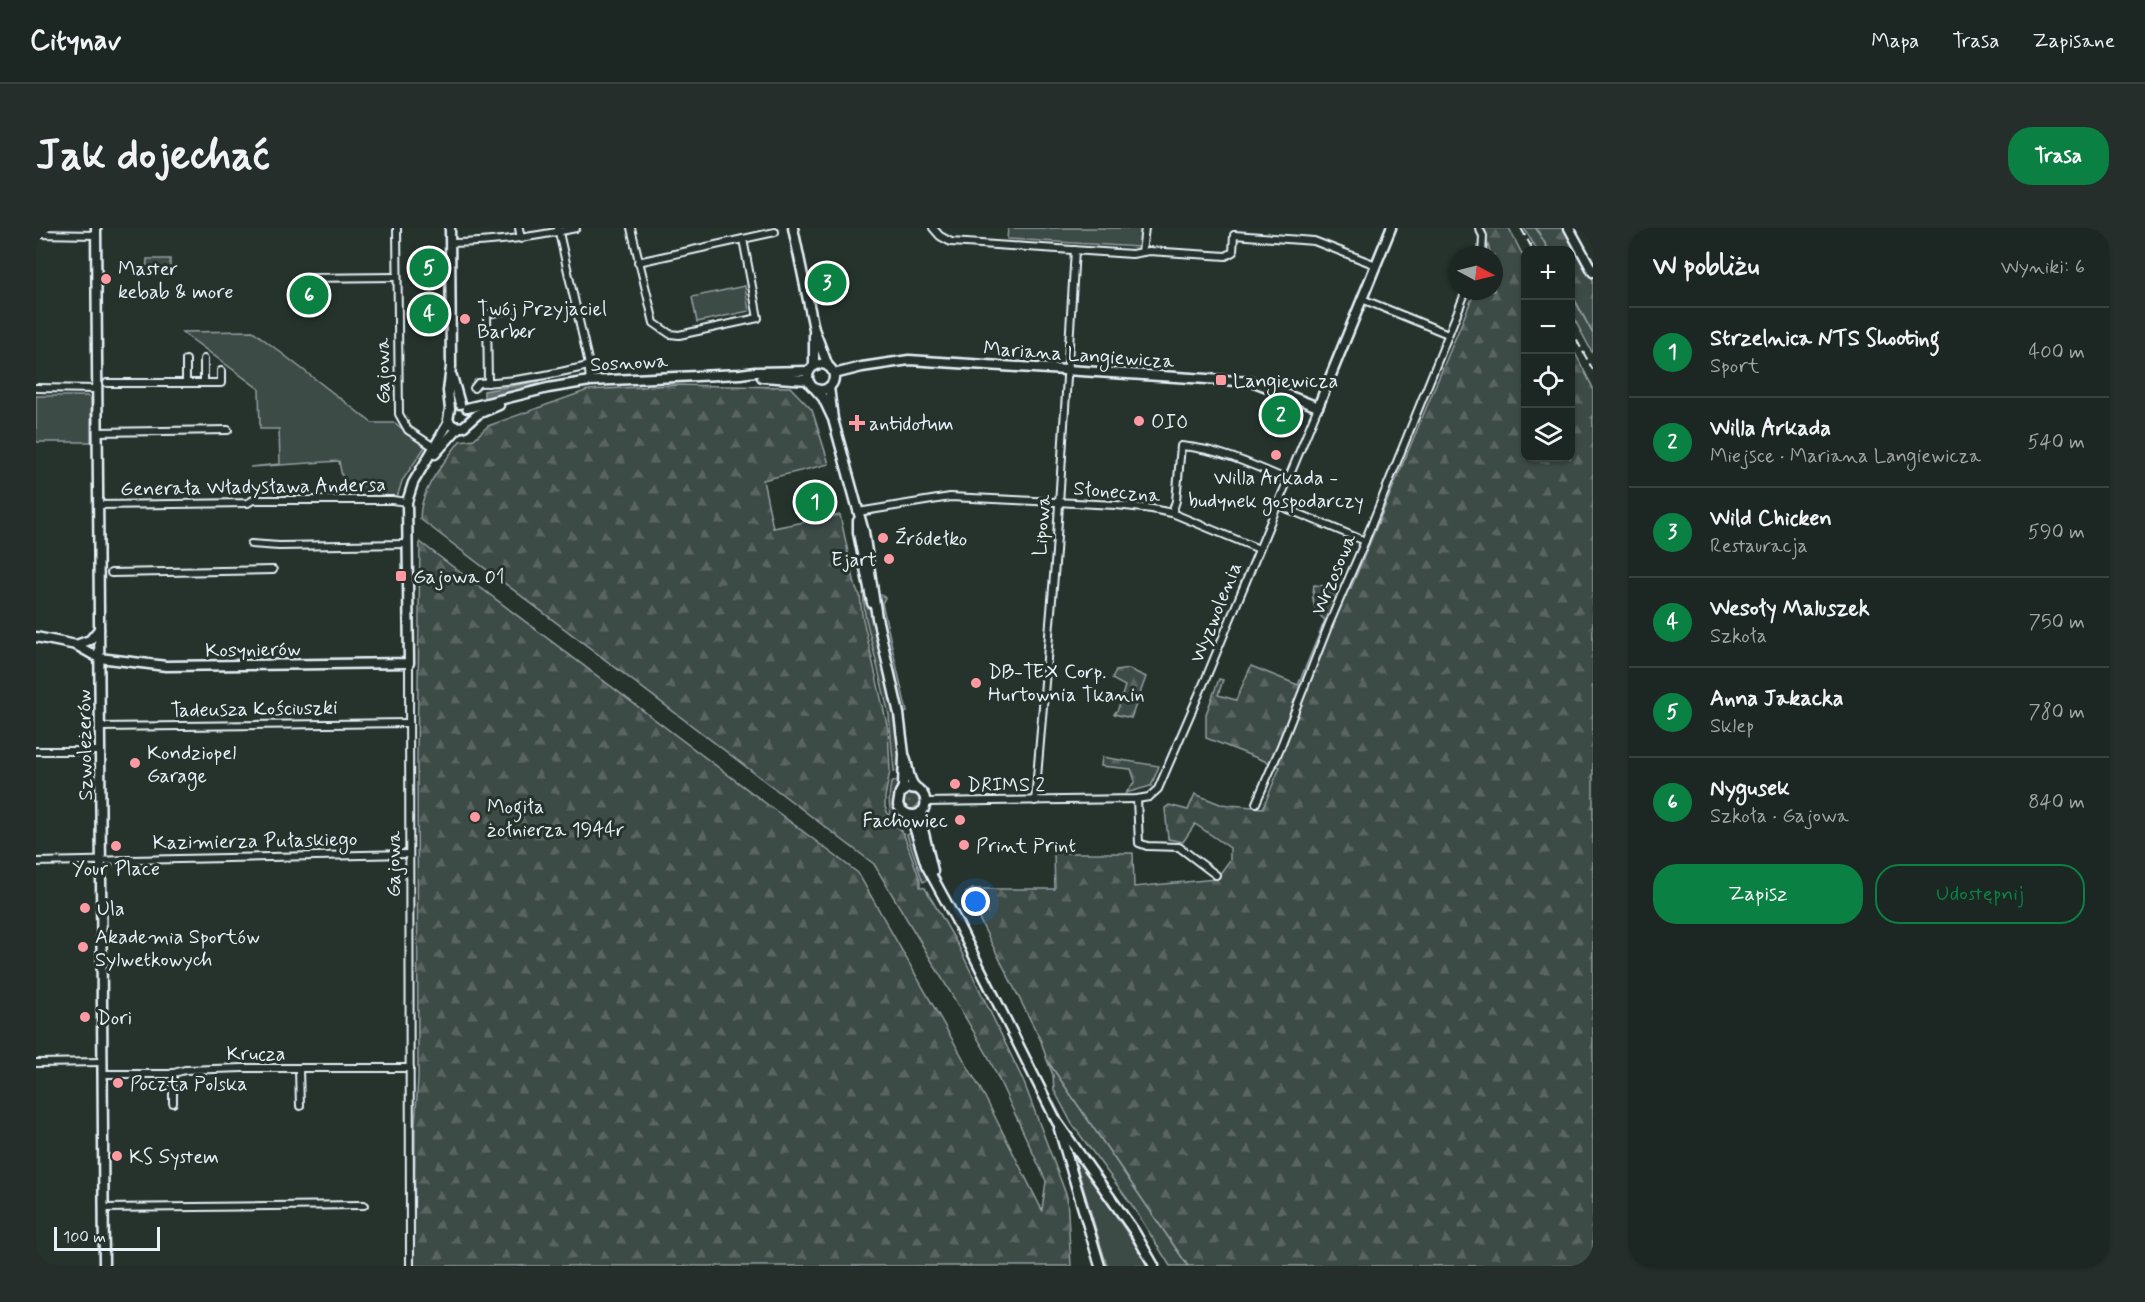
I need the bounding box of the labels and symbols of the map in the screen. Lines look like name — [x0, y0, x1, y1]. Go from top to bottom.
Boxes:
pin: 5 — [410, 246, 448, 291]
north arrow — [1449, 246, 1503, 300]
place label: Master kebab & more — [118, 256, 234, 306]
pin: 3 — [808, 260, 846, 306]
marker: Master kebab & more — [99, 272, 113, 286]
pin: 6 — [290, 272, 328, 318]
pin: 4 — [410, 292, 448, 337]
place label: Twój Przyjaciel Barber — [477, 296, 607, 346]
marker: Twój Przyjaciel Barber — [458, 312, 472, 326]
street label: Mariana Langiewicza — [982, 335, 1176, 377]
street label: Gajowa — [369, 337, 398, 404]
street label: Sosnowa — [589, 348, 670, 379]
place label: Langiewicza — [1233, 368, 1338, 396]
marker: Langiewicza — [1214, 373, 1228, 387]
pin: 2 — [1262, 392, 1300, 438]
place label: OIO — [1151, 409, 1188, 436]
place label: antidotum — [869, 411, 954, 438]
marker: OIO — [1132, 414, 1146, 428]
marker: antidotum — [850, 416, 864, 430]
marker: Willa Arkada - budynek gospodarczy — [1269, 448, 1283, 462]
place label: Willa Arkada - budynek gospodarczy — [1188, 465, 1364, 516]
street label: Generała Władysława Andersa — [120, 472, 386, 503]
street label: Słoneczna — [1072, 475, 1162, 510]
pin: 1 — [796, 480, 834, 524]
street label: Lipowa — [1027, 492, 1058, 557]
place label: Źródełko — [895, 526, 967, 553]
street label: Wrzosowa — [1305, 529, 1364, 620]
marker: Źródełko — [876, 531, 890, 545]
place label: Ejart — [831, 547, 877, 574]
marker: Ejart — [882, 552, 896, 566]
street label: Wyzwolenia — [1184, 558, 1249, 667]
place label: Gajowa 01 — [413, 564, 505, 591]
marker: Gajowa 01 — [394, 569, 408, 583]
street label: Kosynierów — [205, 636, 301, 665]
place label: DB-TEX Corp. Hurtownia Tkanin — [988, 659, 1145, 709]
marker: DB-TEX Corp. Hurtownia Tkanin — [969, 676, 983, 690]
street label: Szwoleżerów — [71, 689, 100, 801]
street label: Tadeusza Kościuszki — [170, 695, 338, 724]
place label: Kondziopel Garage — [147, 740, 236, 791]
marker: Kondziopel Garage — [128, 756, 142, 770]
place label: DRIMS 2 — [967, 772, 1045, 799]
marker: DRIMS 2 — [948, 777, 962, 791]
place label: Mogiła żołnierza 1944r — [487, 794, 624, 844]
place label: Fachowiec — [863, 808, 948, 835]
marker: Mogiła żołnierza 1944r — [468, 810, 482, 824]
marker: Fachowiec — [953, 813, 967, 827]
street label: Kazimierza Pułaskiego — [152, 826, 358, 858]
street label: Gajowa — [381, 830, 408, 897]
place label: Print Print — [976, 833, 1076, 860]
marker: Print Print — [957, 838, 971, 852]
marker: Your Place — [109, 839, 123, 853]
place label: Your Place — [72, 856, 160, 883]
your location — [961, 887, 990, 916]
place label: Ula — [97, 896, 125, 923]
marker: Ula — [78, 901, 92, 915]
place label: Akademia Sportów Sylwetkowych — [95, 924, 260, 974]
marker: Akademia Sportów Sylwetkowych — [76, 940, 90, 954]
place label: Dori — [97, 1005, 132, 1032]
marker: Dori — [78, 1010, 92, 1024]
street label: Krucza — [227, 1041, 285, 1068]
place label: Poczta Polska — [130, 1071, 248, 1098]
marker: Poczta Polska — [111, 1076, 125, 1090]
place label: KS System — [129, 1144, 219, 1171]
marker: KS System — [110, 1149, 124, 1163]
scale bar — [54, 1224, 160, 1252]

